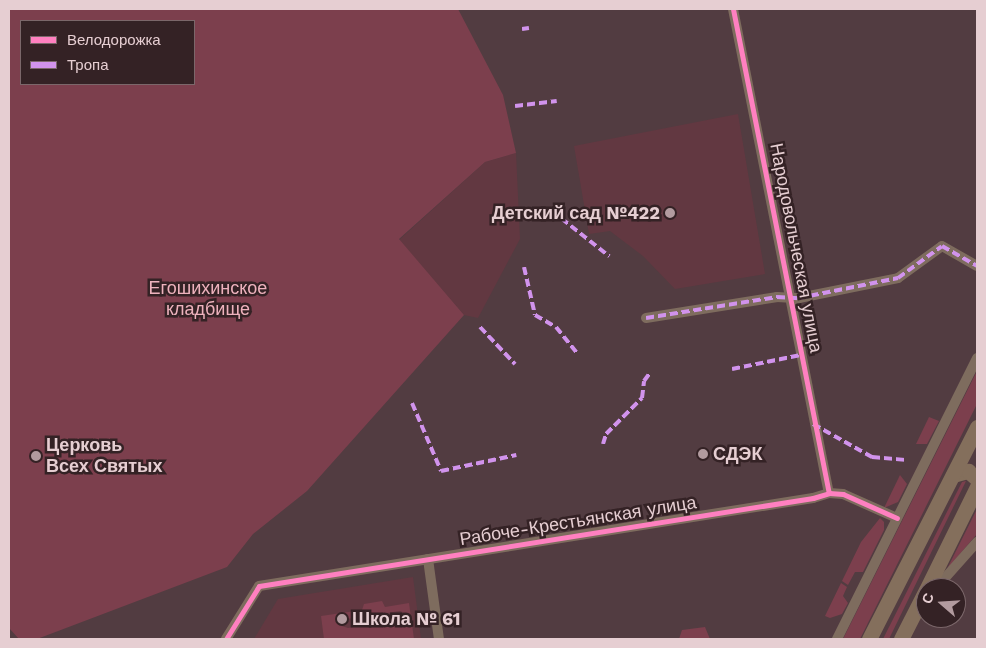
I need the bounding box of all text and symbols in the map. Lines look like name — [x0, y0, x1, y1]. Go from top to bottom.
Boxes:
legend — [20, 20, 195, 85]
text: Велодорожка — [67, 31, 161, 49]
text: Тропа — [67, 56, 108, 74]
street label: Народовольческая улица — [765, 141, 827, 355]
place label: Детский сад №422 — [492, 202, 660, 224]
marker: Детский сад №422 — [664, 207, 676, 219]
park label: Егошихинское кладбище — [149, 278, 267, 320]
place label: Церковь Всех Святых — [46, 435, 162, 478]
place label: СДЭК — [713, 443, 762, 465]
marker: СДЭК — [697, 448, 709, 460]
marker: Церковь Всех Святых — [30, 450, 42, 462]
street label: Рабоче-Крестьянская улица — [458, 492, 698, 550]
north arrow — [916, 578, 966, 628]
text: С — [919, 591, 937, 606]
place label: Школа № 61 — [352, 608, 461, 630]
marker: Школа № 61 — [336, 613, 348, 625]

